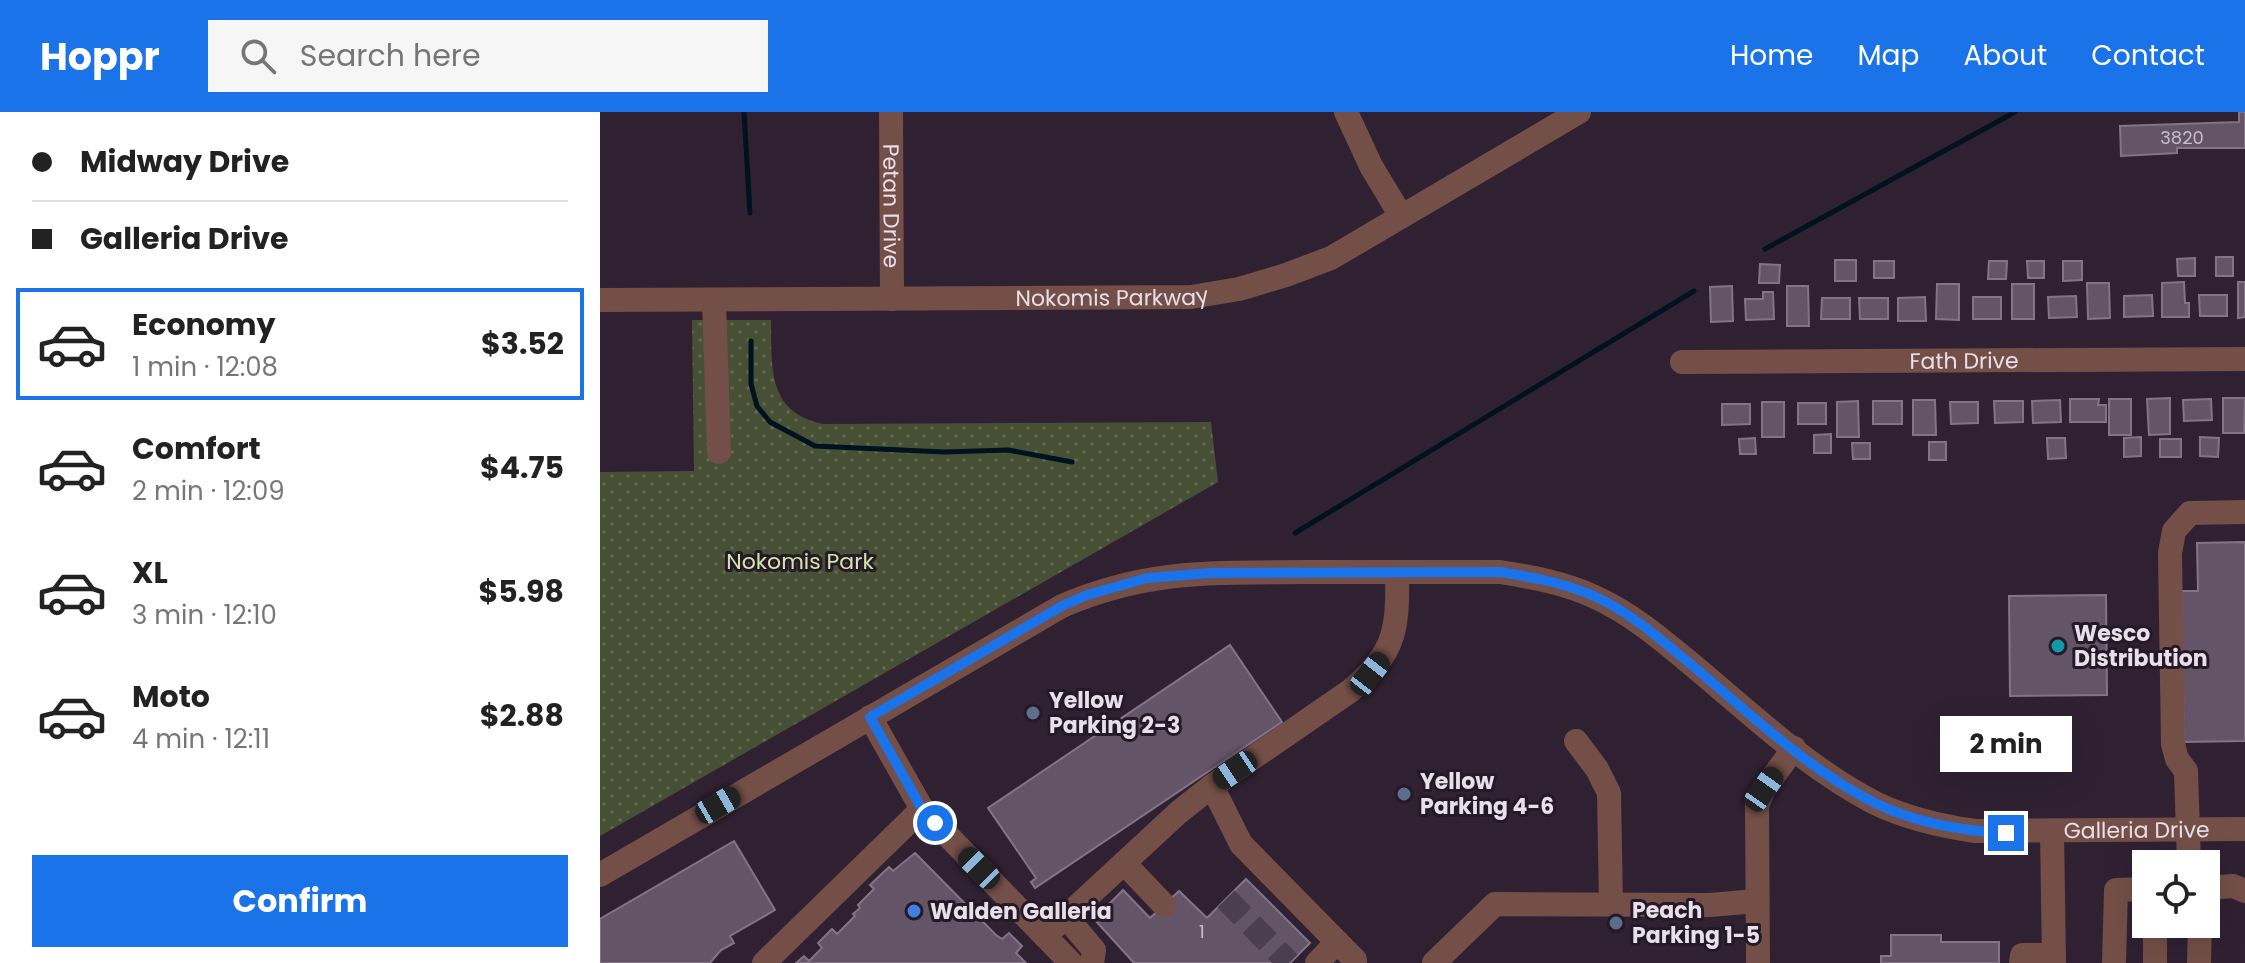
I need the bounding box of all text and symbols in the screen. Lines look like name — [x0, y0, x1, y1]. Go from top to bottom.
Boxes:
search box — [208, 20, 768, 92]
text: Hoppr — [40, 30, 160, 83]
icon: search — [236, 34, 280, 78]
text: Search here — [300, 34, 481, 77]
text: Home — [1730, 36, 1813, 75]
text: Map — [1857, 36, 1919, 75]
text: About — [1963, 36, 2047, 75]
text: Contact — [2091, 36, 2205, 75]
house number: 3820 — [2160, 125, 2204, 150]
text: Midway Drive — [80, 140, 289, 183]
street label: Petan Drive — [876, 144, 907, 268]
text: Galleria Drive — [80, 217, 289, 260]
street label: Nokomis Parkway — [1015, 279, 1211, 313]
text: Economy — [132, 303, 276, 346]
icon: car — [36, 308, 108, 380]
text: $3.52 — [481, 322, 564, 365]
street label: Fath Drive — [1909, 345, 2019, 376]
text: 1 min · 12:08 — [132, 349, 278, 385]
text: Comfort — [132, 427, 261, 470]
icon: car — [36, 432, 108, 504]
text: $4.75 — [480, 446, 564, 489]
text: 2 min · 12:09 — [132, 473, 285, 509]
park label: Nokomis Park — [726, 546, 874, 577]
text: XL — [132, 551, 168, 594]
icon: car — [36, 556, 108, 628]
text: $5.98 — [478, 570, 564, 613]
text: 3 min · 12:10 — [132, 597, 277, 633]
place label: Wesco Distribution — [2074, 618, 2208, 674]
marker: Wesco Distribution — [2049, 637, 2067, 655]
car — [1346, 648, 1394, 700]
text: Moto — [132, 675, 210, 718]
icon: car — [36, 680, 108, 752]
place label: Yellow Parking 2-3 — [1049, 685, 1180, 741]
text: $2.88 — [480, 694, 564, 737]
marker: Yellow Parking 2-3 — [1024, 704, 1042, 722]
callout: 2 min — [1940, 717, 2072, 773]
text: 4 min · 12:11 — [132, 721, 270, 757]
text: 2 min — [1969, 726, 2043, 762]
car — [1208, 747, 1262, 793]
car — [1740, 762, 1788, 816]
place label: Yellow Parking 4-6 — [1420, 766, 1554, 822]
car — [691, 783, 745, 827]
marker: Yellow Parking 4-6 — [1395, 785, 1413, 803]
route start — [917, 805, 953, 841]
street label: Galleria Drive — [2063, 814, 2210, 846]
route end — [1988, 815, 2024, 851]
car — [954, 843, 1004, 893]
map controls — [2132, 850, 2220, 938]
button: locate — [2132, 850, 2220, 938]
button: Confirm — [32, 855, 568, 947]
place label: Peach Parking 1-5 — [1632, 895, 1760, 951]
place label: Walden Galleria — [930, 896, 1112, 927]
marker: Walden Galleria — [905, 902, 923, 920]
marker: Peach Parking 1-5 — [1607, 914, 1625, 932]
house number: 1 — [1199, 919, 1205, 944]

